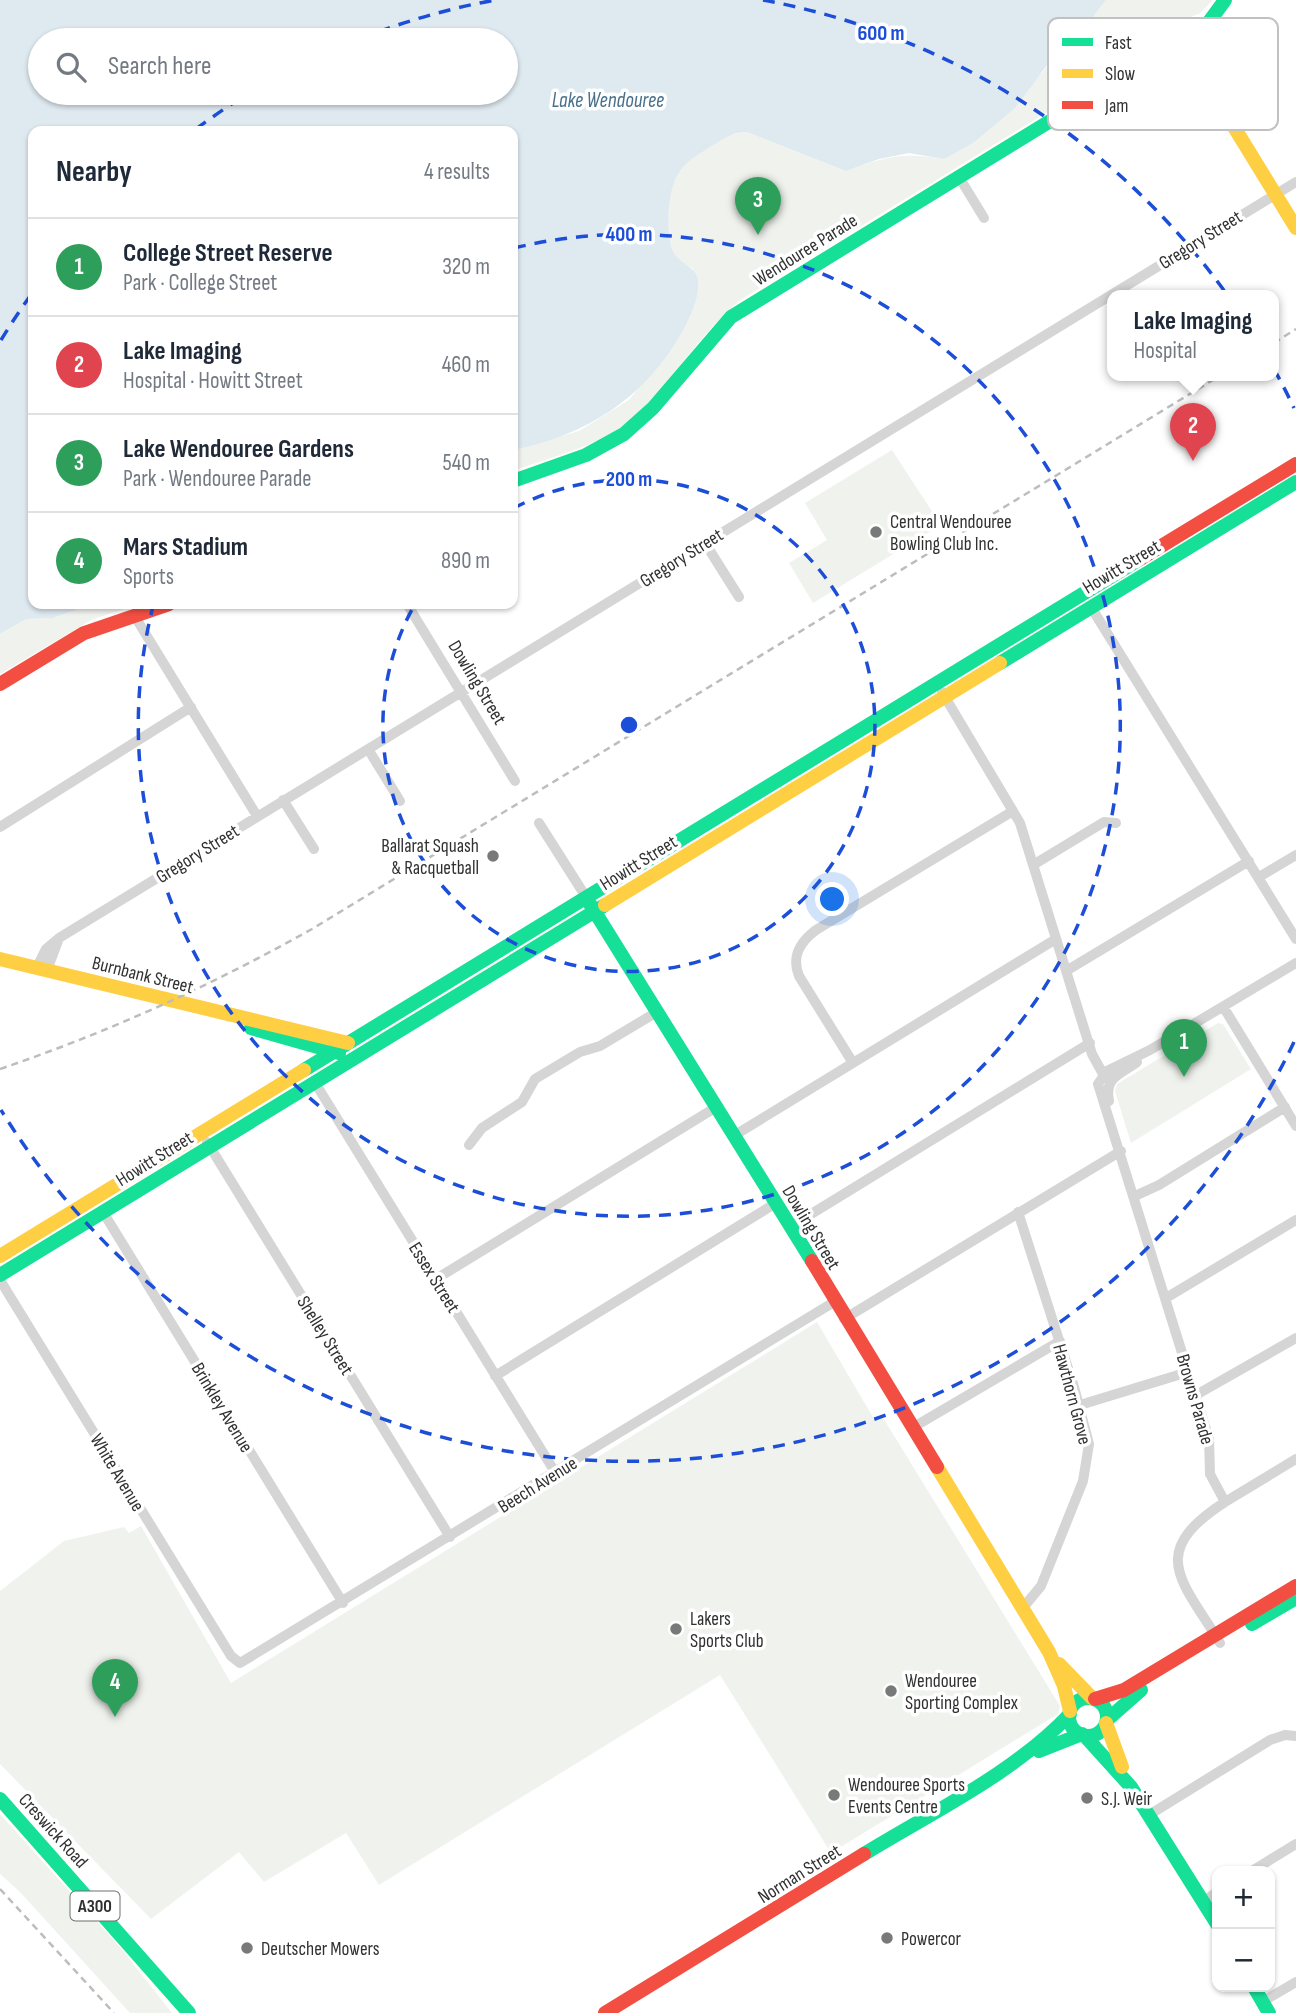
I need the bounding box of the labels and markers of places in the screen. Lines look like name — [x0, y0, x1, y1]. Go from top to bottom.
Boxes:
pin: 3 — [735, 177, 781, 235]
pin: 2 — [1170, 403, 1216, 461]
place label: Central Wendouree Bowling Club Inc. — [890, 511, 1012, 556]
marker: Central Wendouree Bowling Club Inc. — [868, 524, 884, 540]
centre of rings — [617, 713, 641, 737]
place label: Ballarat Squash & Racquetball — [381, 835, 479, 880]
marker: Ballarat Squash & Racquetball — [485, 848, 501, 864]
pin: 1 — [1161, 1019, 1207, 1077]
place label: Lakers Sports Club — [690, 1608, 764, 1653]
marker: Lakers Sports Club — [668, 1621, 684, 1637]
pin: 4 — [92, 1659, 138, 1717]
place label: Wendouree Sporting Complex — [905, 1670, 1018, 1715]
marker: Wendouree Sporting Complex — [883, 1683, 899, 1699]
place label: Wendouree Sports Events Centre — [848, 1774, 965, 1819]
marker: Wendouree Sports Events Centre — [826, 1787, 842, 1803]
place label: S.J. Weir — [1101, 1788, 1153, 1811]
marker: S.J. Weir — [1079, 1790, 1095, 1806]
place label: Powercor — [901, 1928, 962, 1951]
marker: Powercor — [879, 1930, 895, 1946]
place label: Deutscher Mowers — [261, 1938, 380, 1961]
marker: Deutscher Mowers — [239, 1940, 255, 1956]

